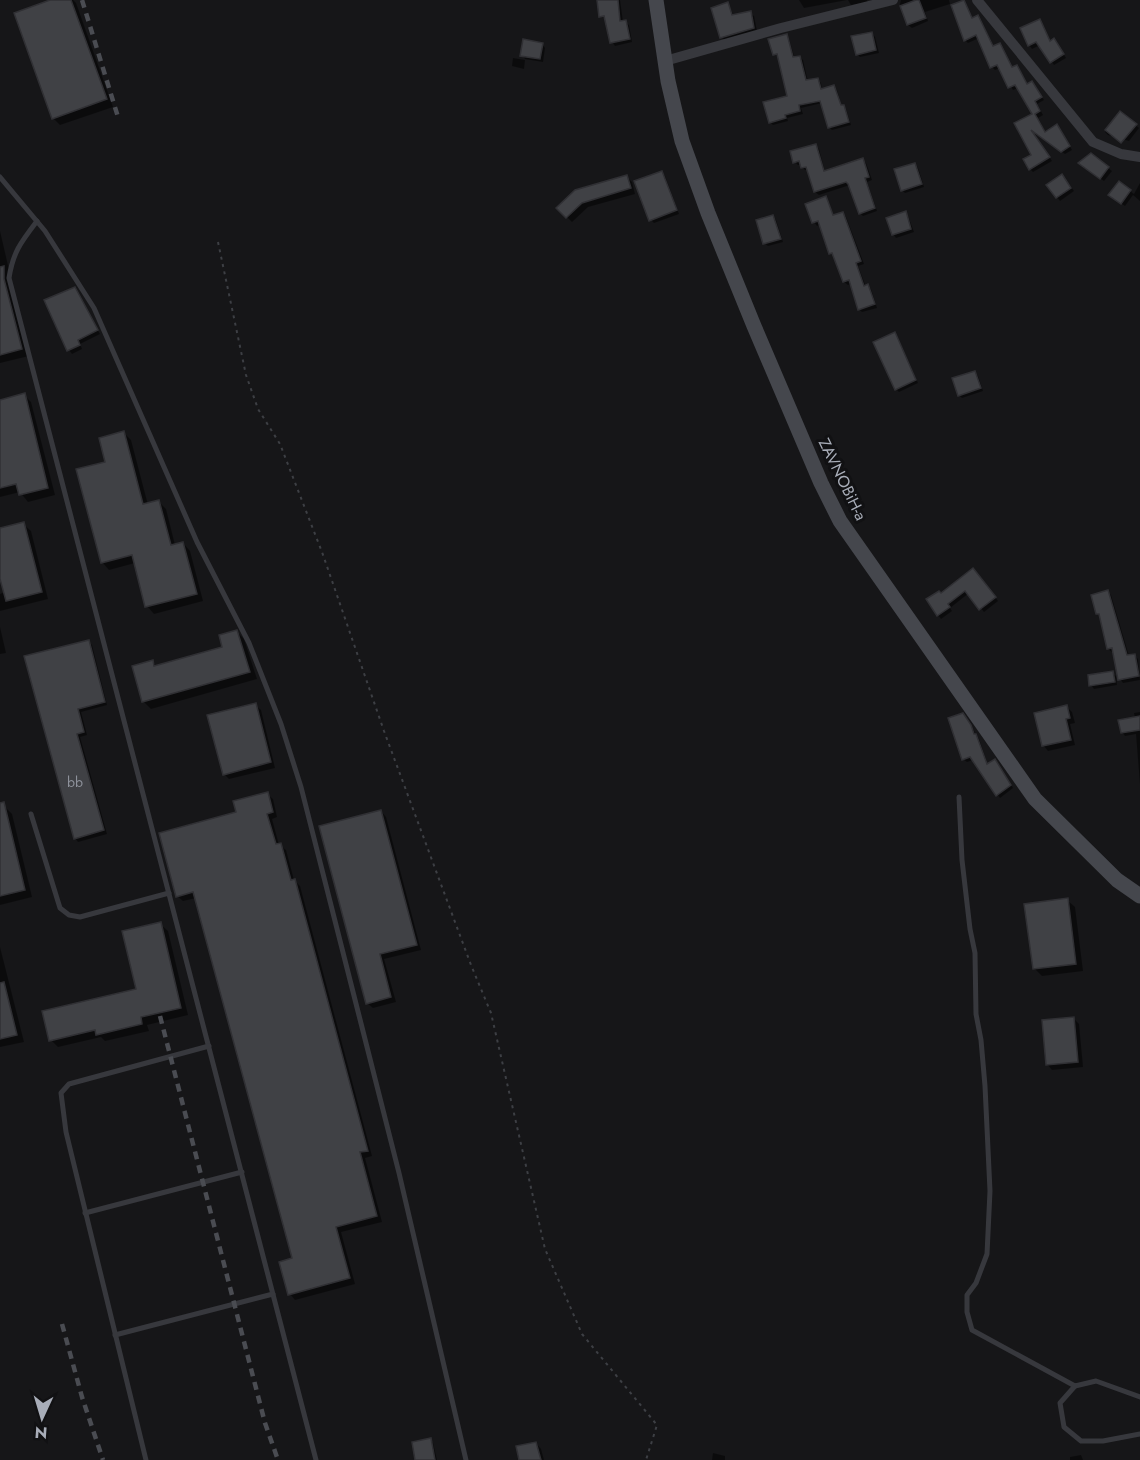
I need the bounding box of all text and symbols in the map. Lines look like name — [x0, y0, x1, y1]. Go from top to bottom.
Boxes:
street label: ZAVNOBiH-a — [813, 434, 872, 524]
house number: bb — [67, 772, 83, 792]
north arrow — [12, 1388, 72, 1448]
text: N — [34, 1421, 48, 1444]

